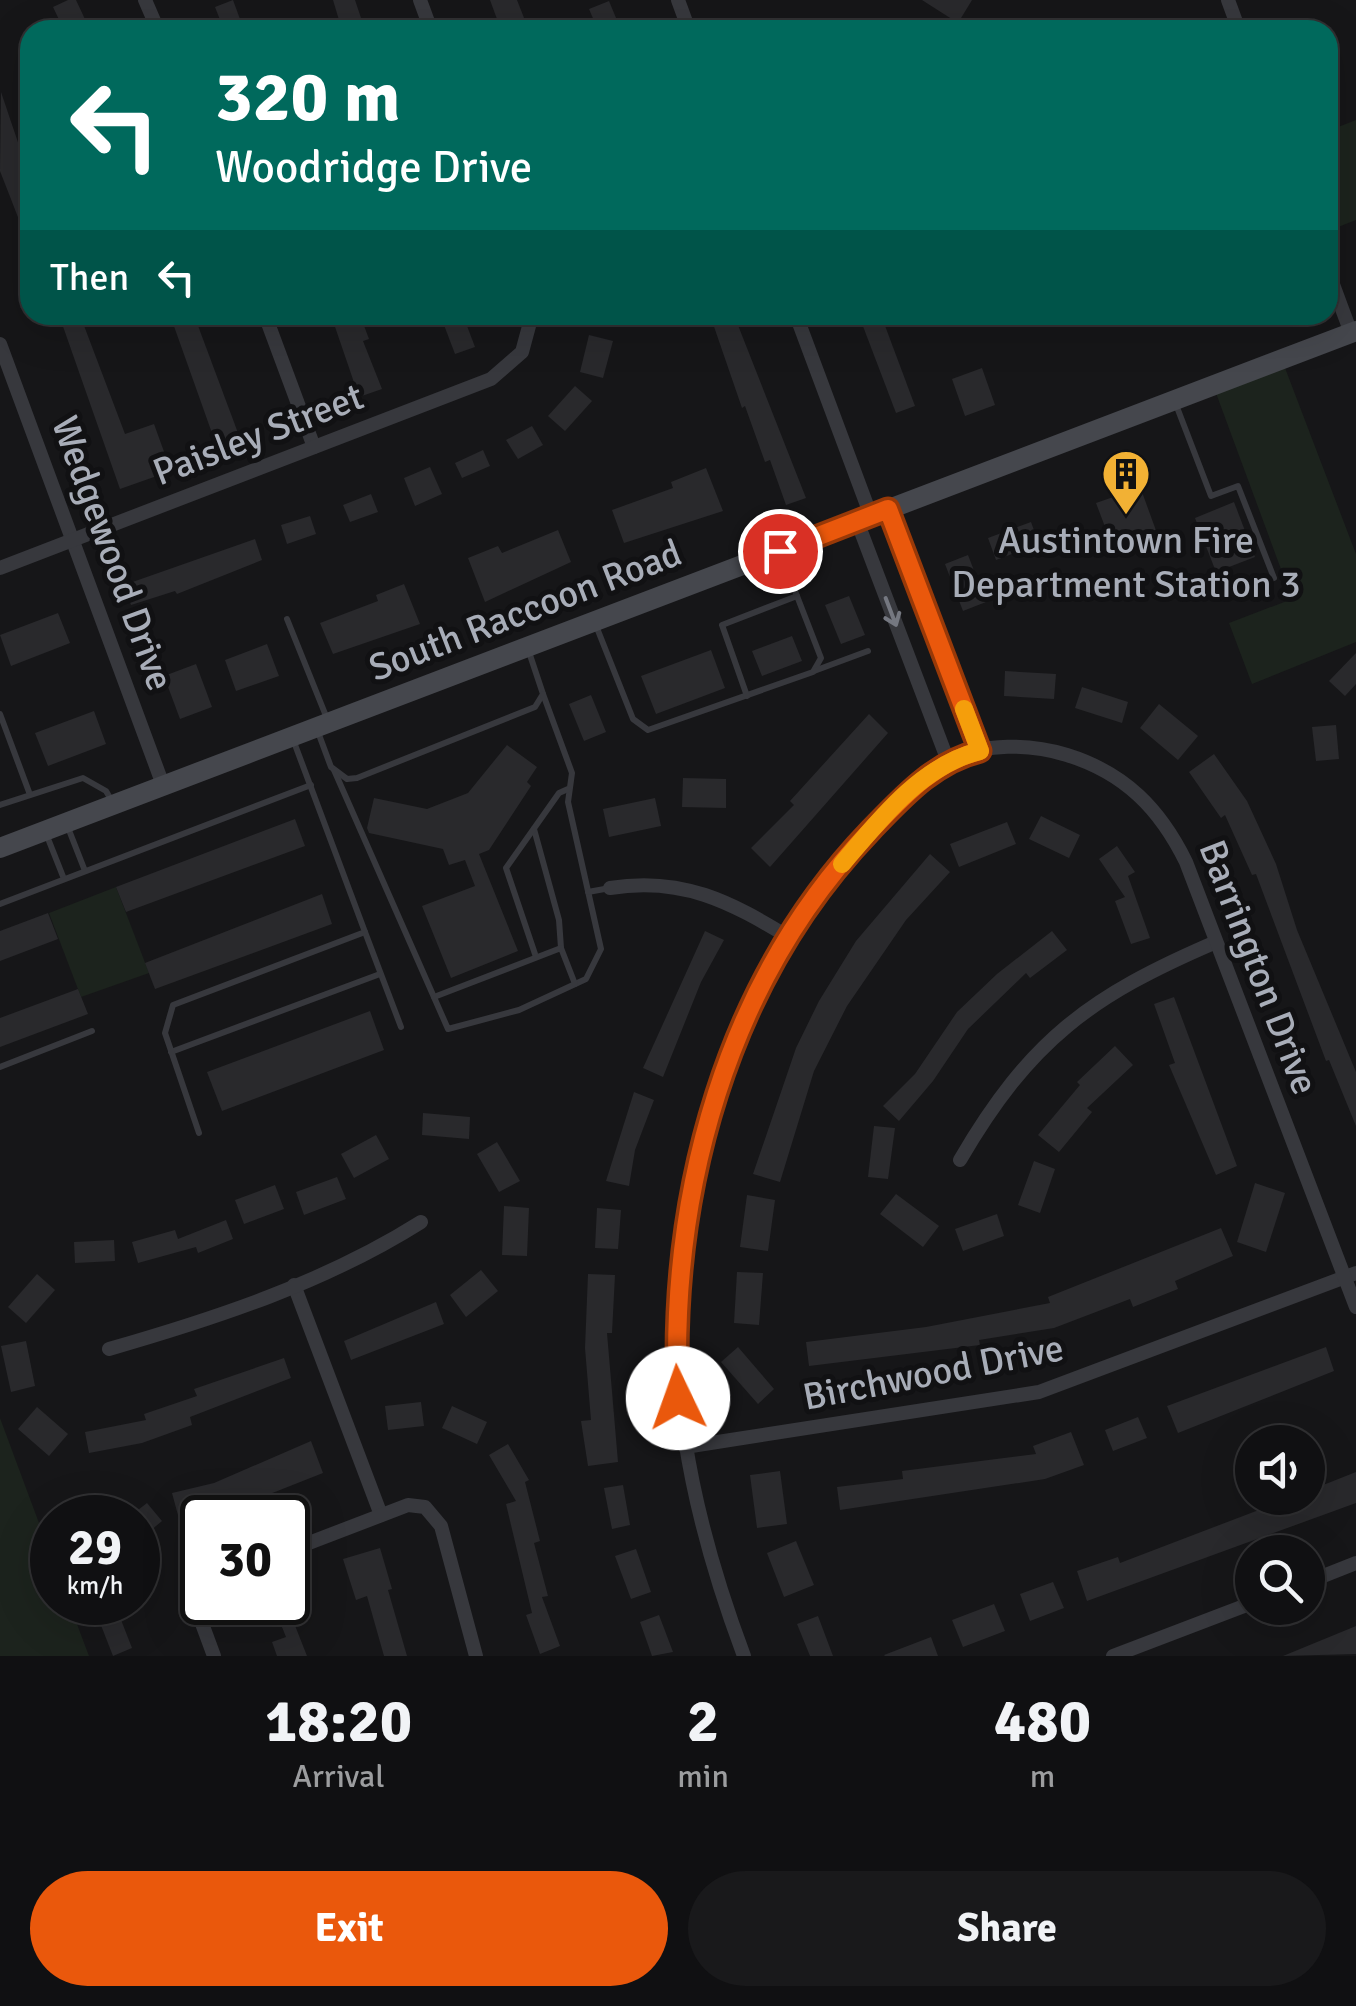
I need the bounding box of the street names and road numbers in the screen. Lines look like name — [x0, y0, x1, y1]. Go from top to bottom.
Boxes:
street label: Paisley Street — [146, 373, 370, 496]
street label: Wedgewood Drive — [41, 410, 184, 697]
street label: South Raccoon Road — [362, 529, 688, 692]
street label: Barrington Drive — [1188, 833, 1329, 1101]
street label: Birchwood Drive — [799, 1324, 1067, 1421]

